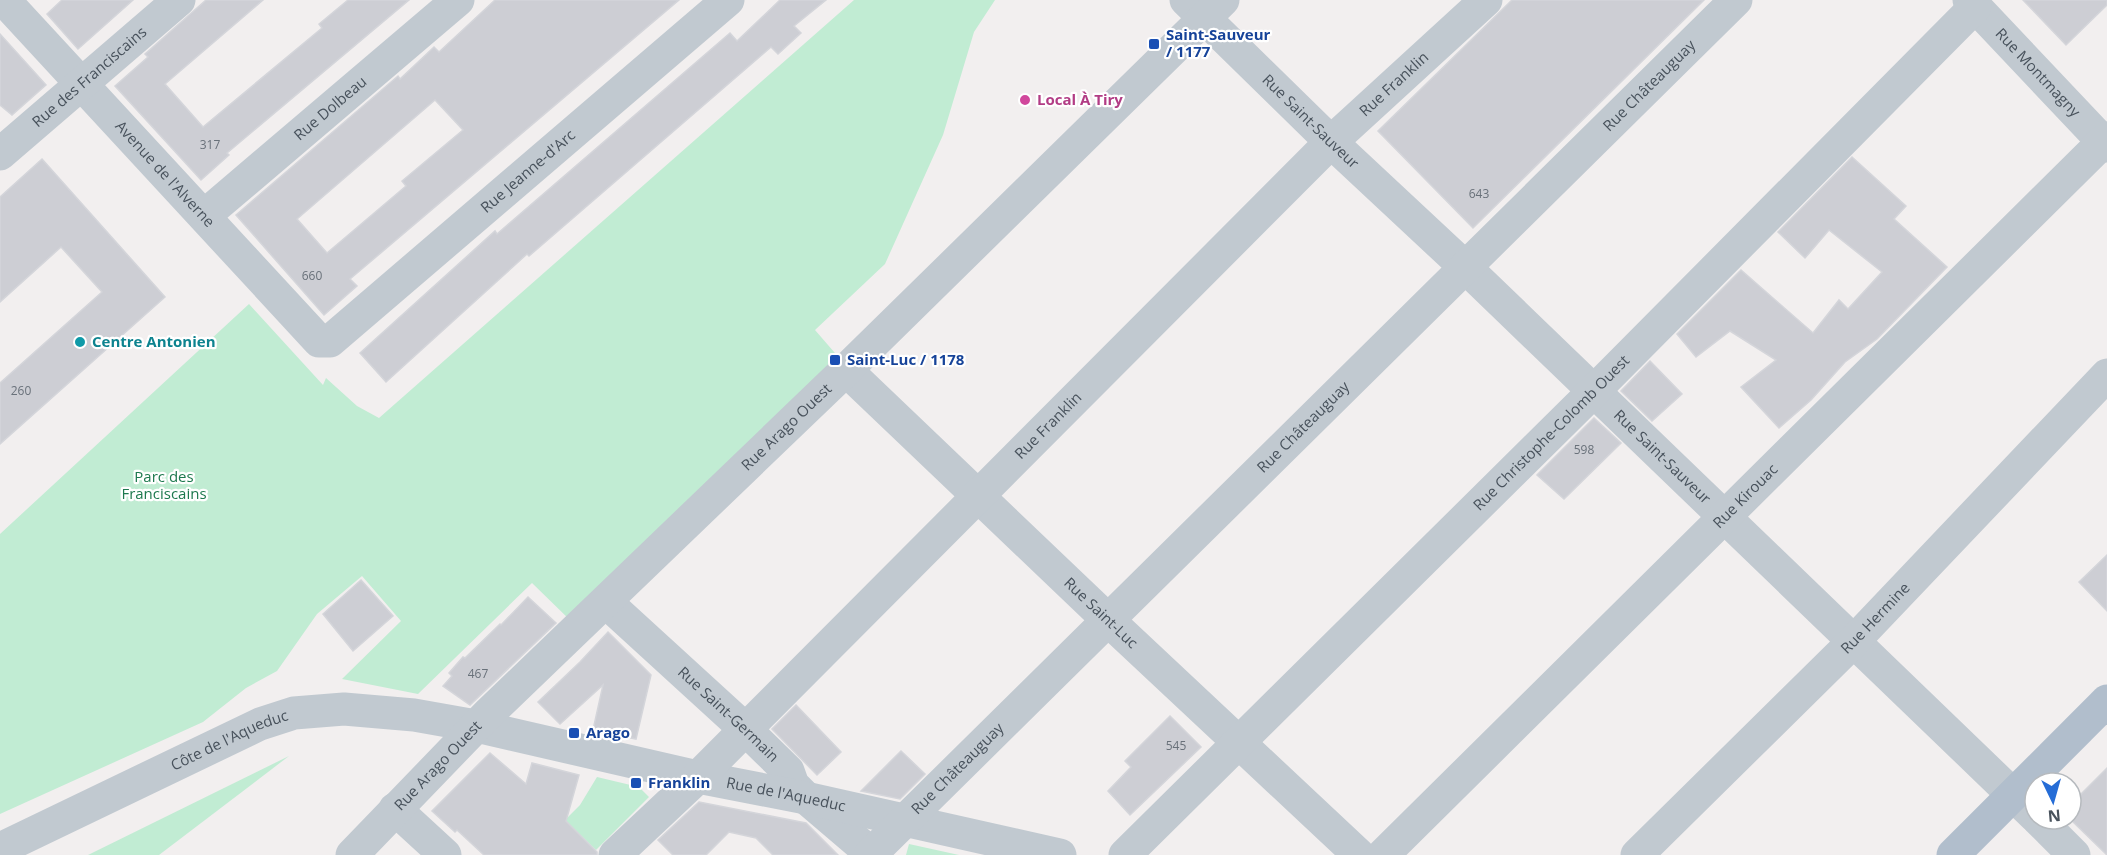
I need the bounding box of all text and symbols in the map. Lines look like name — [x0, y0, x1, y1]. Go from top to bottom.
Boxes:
street label: Rue des Franciscains — [27, 21, 150, 131]
street label: Rue Montmagny — [1992, 23, 2086, 121]
place label: Saint-Sauveur / 1177 — [1166, 24, 1271, 61]
street label: Rue Châteauguay — [1598, 35, 1699, 135]
marker: Saint-Sauveur / 1177 — [1147, 37, 1161, 51]
street label: Rue Franklin — [1355, 47, 1432, 120]
street label: Rue Saint-Sauveur — [1258, 69, 1364, 172]
street label: Rue Dolbeau — [289, 71, 370, 144]
place label: Local À Tiry — [1037, 89, 1123, 109]
marker: Local À Tiry — [1018, 93, 1032, 107]
street label: Avenue de l'Alverne — [111, 116, 220, 231]
street label: Rue Jeanne-d'Arc — [476, 124, 579, 217]
house number: 317 — [200, 136, 220, 153]
house number: 643 — [1469, 185, 1489, 202]
house number: 660 — [302, 267, 322, 284]
place label: Centre Antonien — [92, 331, 216, 351]
marker: Centre Antonien — [73, 335, 87, 349]
place label: Saint-Luc / 1178 — [847, 349, 965, 369]
street label: Rue Christophe-Colomb Ouest — [1468, 350, 1633, 514]
marker: Saint-Luc / 1178 — [828, 353, 842, 367]
street label: Rue Châteauguay — [1252, 376, 1354, 477]
street label: Rue Arago Ouest — [737, 378, 835, 474]
house number: 260 — [11, 382, 31, 399]
street label: Rue Franklin — [1010, 387, 1085, 463]
street label: Rue Saint-Sauveur — [1610, 405, 1716, 508]
house number: 598 — [1574, 441, 1594, 458]
street label: Rue Kirouac — [1708, 459, 1781, 532]
park label: Parc des Franciscains — [121, 466, 207, 503]
street label: Rue Saint-Luc — [1060, 572, 1143, 652]
street label: Rue Hermine — [1836, 578, 1914, 658]
street label: Rue Saint-Germain — [674, 662, 784, 766]
house number: 467 — [468, 665, 488, 682]
street label: Côte de l'Aqueduc — [167, 705, 290, 775]
street label: Rue Arago Ouest — [389, 716, 485, 814]
street label: Rue Châteauguay — [906, 717, 1008, 818]
place label: Arago — [586, 722, 630, 742]
marker: Arago — [567, 726, 581, 740]
house number: 545 — [1166, 737, 1186, 754]
north arrow — [2023, 771, 2083, 831]
place label: Franklin — [648, 772, 710, 792]
street label: Rue de l'Aqueduc — [725, 772, 848, 816]
marker: Franklin — [629, 776, 643, 790]
text: N — [2047, 804, 2062, 827]

